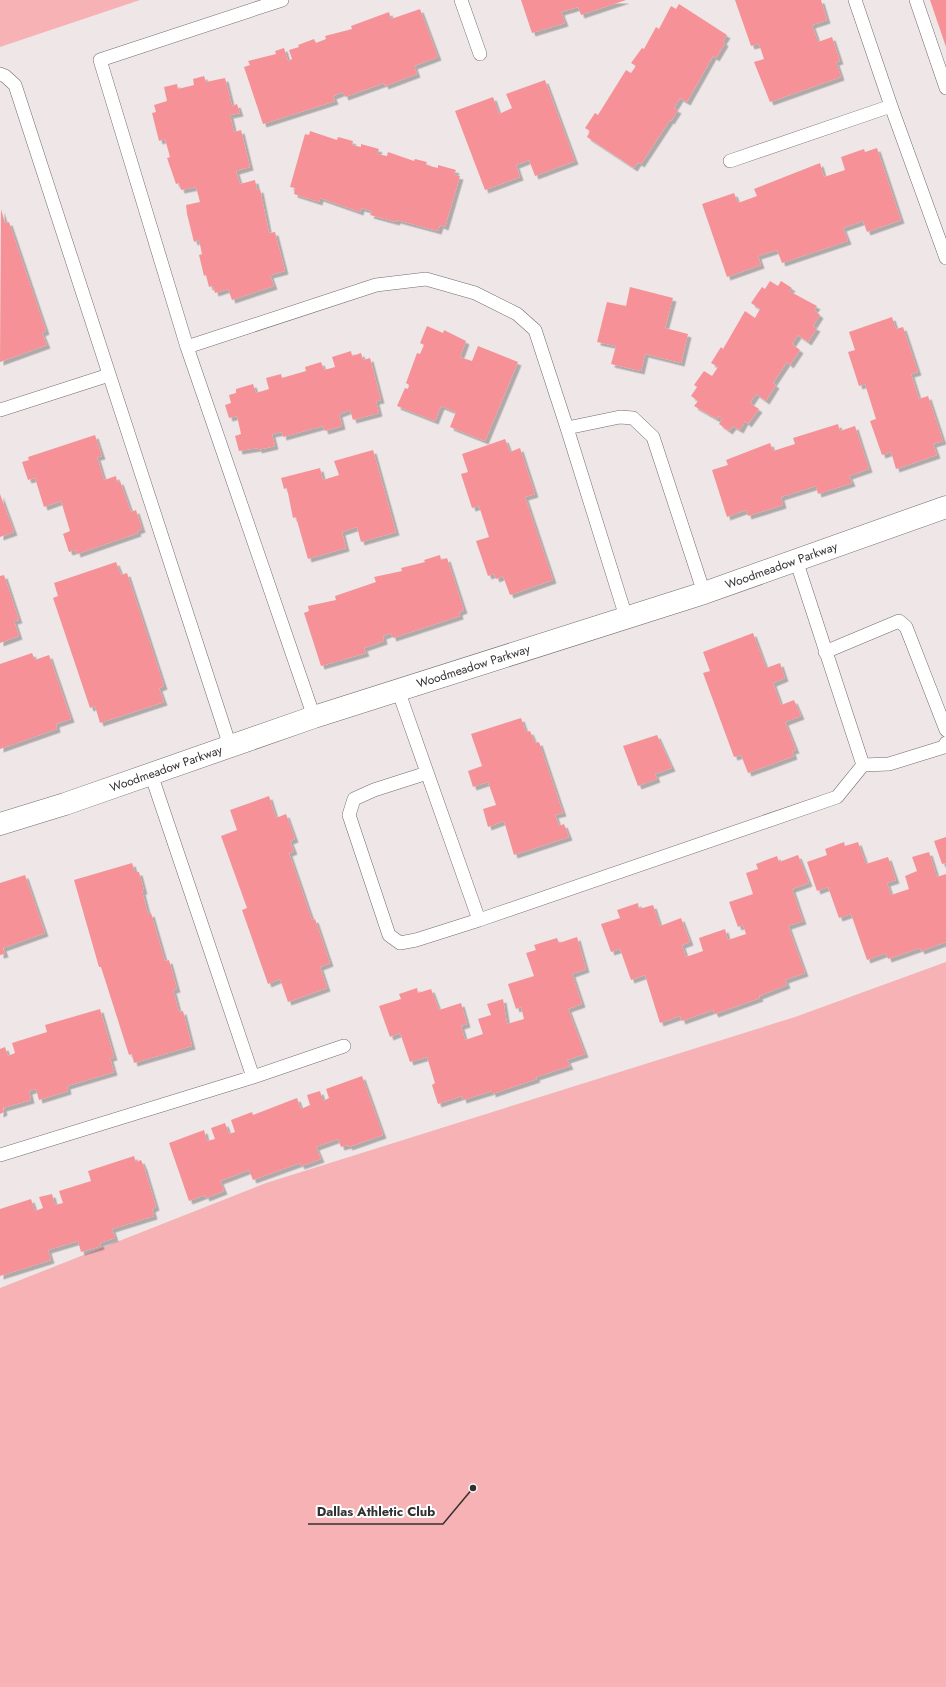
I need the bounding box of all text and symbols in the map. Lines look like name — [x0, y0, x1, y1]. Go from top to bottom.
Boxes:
street label: Woodmeadow Parkway — [723, 537, 841, 594]
street label: Woodmeadow Parkway — [414, 640, 533, 693]
street label: Woodmeadow Parkway — [107, 741, 225, 797]
callout: Dallas Athletic Club — [308, 1499, 443, 1524]
text: Dallas Athletic Club — [317, 1502, 435, 1521]

